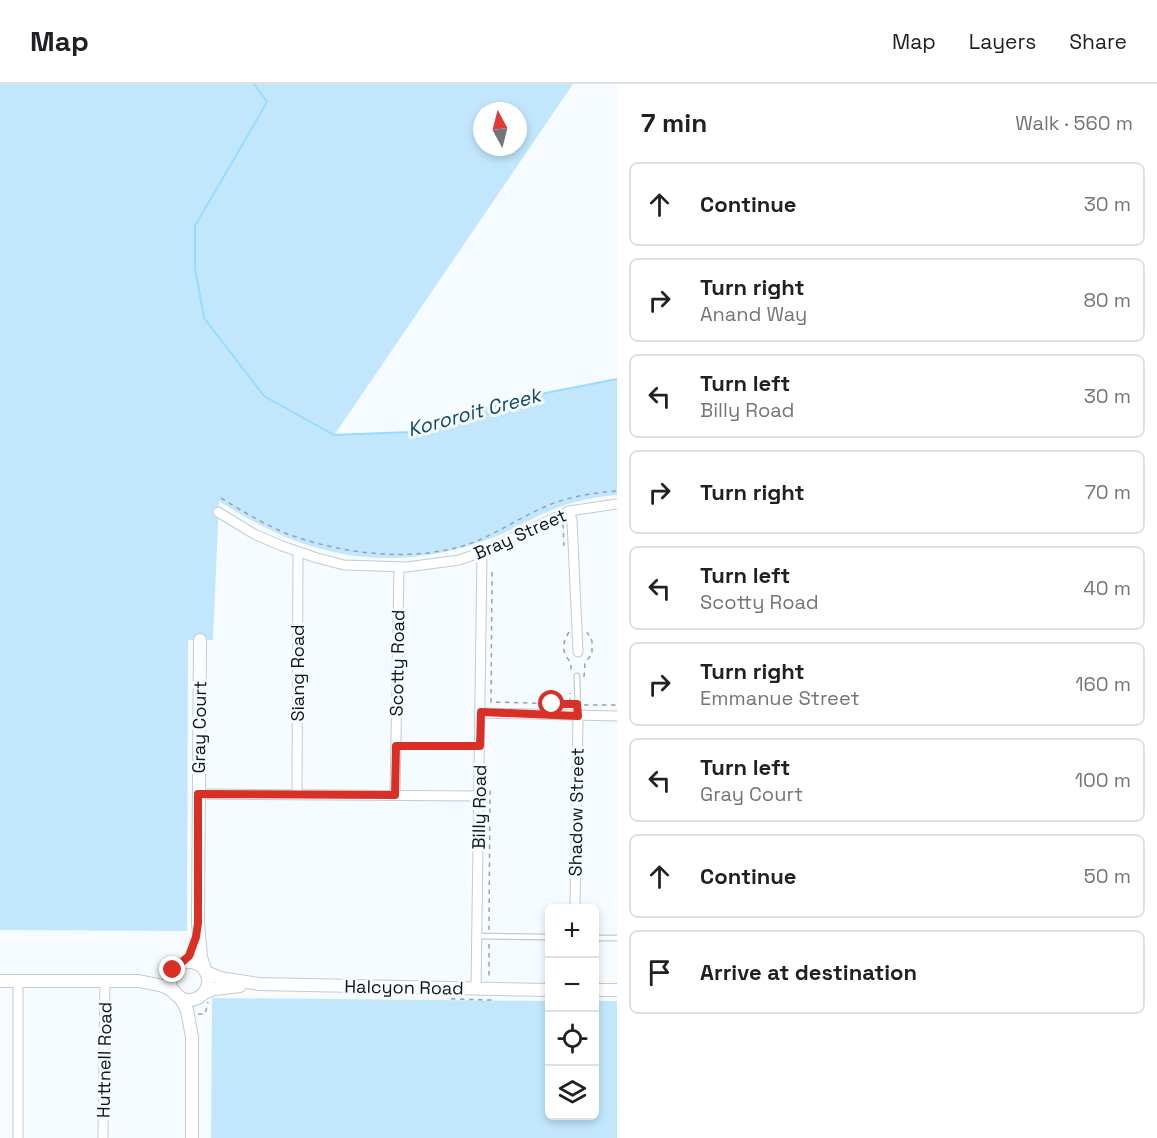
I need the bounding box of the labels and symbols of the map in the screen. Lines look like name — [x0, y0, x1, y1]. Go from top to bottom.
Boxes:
north arrow — [473, 102, 527, 156]
water label: Kororoit Creek — [404, 381, 546, 442]
street label: Bray Street — [470, 503, 570, 565]
street label: Scotty Road — [385, 609, 409, 717]
street label: Siang Road — [286, 624, 309, 722]
street label: Gray Court — [187, 680, 211, 774]
route start — [538, 690, 564, 716]
street label: Shadow Street — [563, 747, 589, 877]
street label: Billy Road — [467, 764, 491, 850]
route end — [159, 956, 185, 982]
street label: Halcyon Road — [344, 974, 464, 1000]
street label: Huttnell Road — [91, 1002, 117, 1118]

